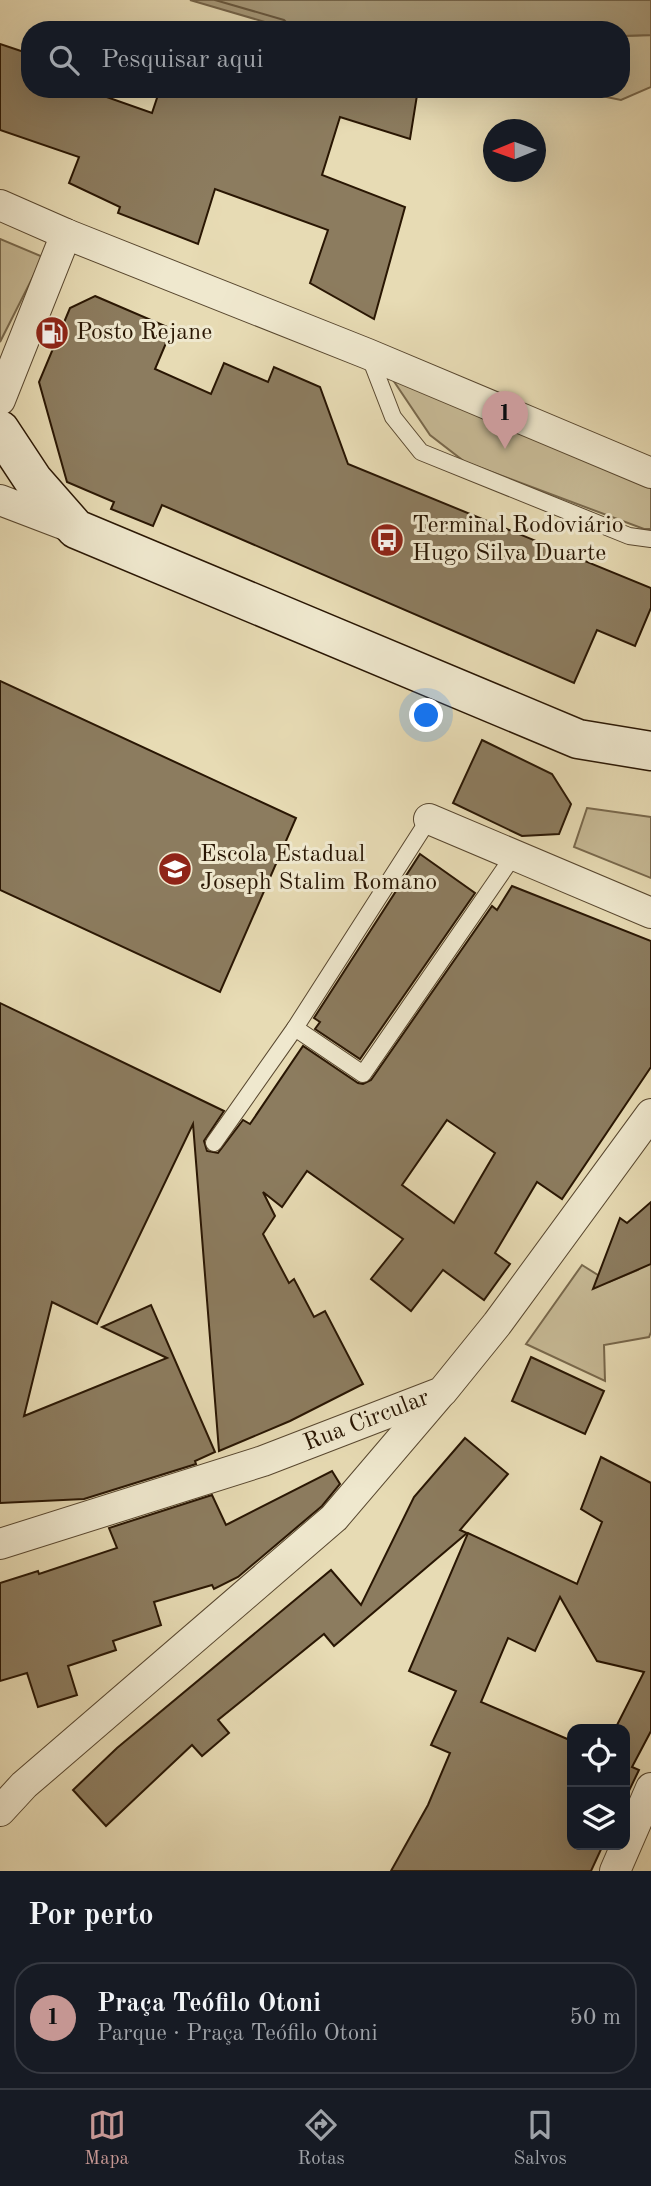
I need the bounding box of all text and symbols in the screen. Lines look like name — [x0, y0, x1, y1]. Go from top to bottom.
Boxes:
search box — [21, 21, 630, 98]
icon: search — [45, 41, 83, 79]
text: Pesquisar aqui — [101, 47, 263, 73]
north arrow — [483, 119, 546, 182]
fuel station icon: Posto Rejane — [33, 314, 71, 352]
place label: Posto Rejane — [76, 321, 212, 345]
pin: 1 — [482, 391, 528, 449]
place label: Terminal Rodoviário Hugo Silva Duarte — [412, 514, 624, 566]
bus stop icon: Terminal Rodoviário Hugo Silva Duarte — [368, 521, 406, 559]
your location — [409, 698, 443, 732]
place label: Escola Estadual Joseph Stalim Romano — [200, 843, 437, 895]
school or university icon: Escola Estadual Joseph Stalim Romano — [156, 850, 194, 888]
street label: Rua Circular — [301, 1386, 433, 1456]
map controls — [567, 1724, 630, 1850]
button: locate — [567, 1724, 630, 1787]
button: layers — [567, 1787, 630, 1850]
text: Por perto — [28, 1901, 154, 1931]
text: Praça Teófilo Otoni — [97, 1991, 321, 2017]
text: 1 — [46, 2006, 60, 2029]
text: 50 m — [570, 2006, 621, 2029]
text: Parque · Praça Teófilo Otoni — [97, 2022, 378, 2045]
tab: Mapa — [84, 2106, 129, 2171]
tab: Rotas — [298, 2106, 345, 2171]
tab: Salvos — [514, 2106, 567, 2171]

